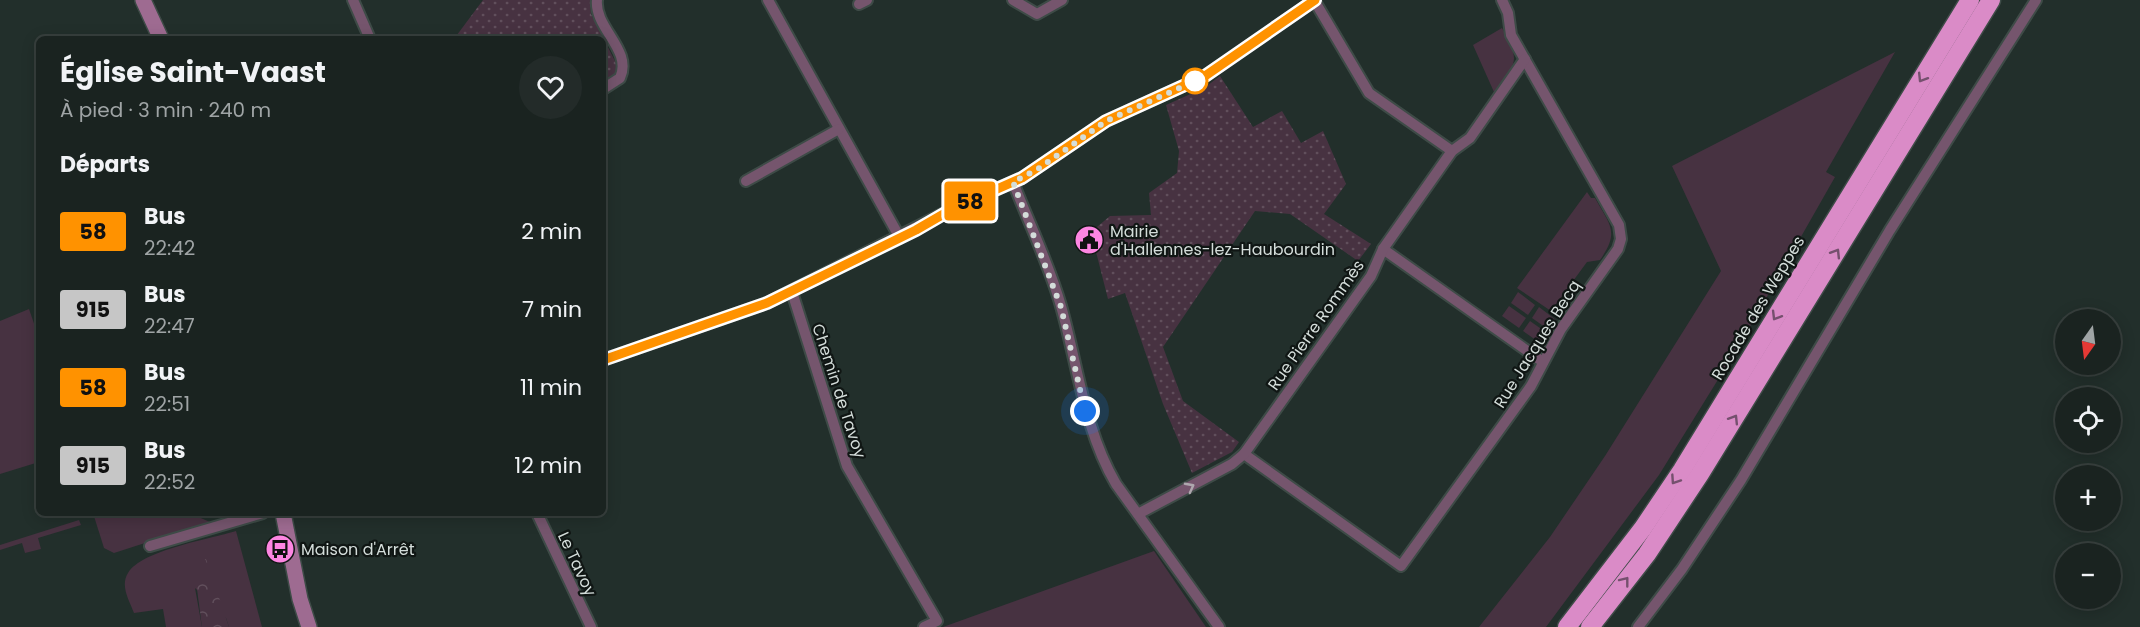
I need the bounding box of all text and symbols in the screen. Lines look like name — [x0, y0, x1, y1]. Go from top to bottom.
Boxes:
text: Église Saint-Vaast — [60, 53, 326, 92]
button: heart — [519, 56, 582, 119]
unlabelled marker — [1182, 68, 1208, 94]
one-way arrow — [1918, 72, 1930, 82]
text: À pied · 3 min · 240 m — [60, 96, 271, 124]
text: Départs — [60, 149, 150, 180]
line badge: 58 — [943, 182, 997, 220]
text: 58 — [956, 187, 984, 216]
text: Bus — [144, 201, 186, 232]
text: 2 min — [521, 216, 582, 247]
text: 58 — [79, 217, 107, 246]
place label: Mairie d'Hallennes-lez-Haubourdin — [1110, 220, 1335, 261]
public building icon: Mairie d'Hallennes-lez-Haubourdin — [1073, 224, 1105, 256]
street label: Rocade des Weppes — [1706, 232, 1810, 384]
text: 22:42 — [144, 234, 195, 262]
one-way arrow — [1829, 249, 1841, 259]
street label: Rue Pierre Rommès — [1262, 255, 1370, 395]
street label: Rue Jacques Becq — [1488, 276, 1586, 412]
text: Bus — [144, 279, 186, 310]
text: 7 min — [522, 294, 582, 325]
text: 915 — [76, 295, 110, 324]
north arrow — [2055, 309, 2121, 375]
map controls — [2055, 309, 2121, 609]
one-way arrow — [1772, 310, 1784, 320]
text: 22:47 — [144, 312, 195, 340]
street label: Chemin de Tavoy — [806, 321, 872, 461]
text: Bus — [144, 357, 186, 388]
text: 11 min — [520, 372, 582, 403]
text: 58 — [79, 373, 107, 402]
button: locate — [2055, 387, 2121, 453]
text: 22:51 — [144, 390, 190, 418]
your location — [1070, 396, 1100, 426]
one-way arrow — [1727, 415, 1738, 426]
text: Bus — [144, 435, 186, 466]
text: 12 min — [514, 450, 582, 481]
text: 915 — [76, 451, 110, 480]
button: + — [2055, 465, 2121, 531]
text: 22:52 — [144, 468, 195, 496]
one-way arrow — [1671, 474, 1682, 485]
one-way arrow — [1183, 483, 1194, 494]
street label: Le Tavoy — [552, 528, 602, 600]
bus stop icon: Maison d'Arrêt — [264, 533, 296, 565]
place label: Maison d'Arrêt — [301, 538, 415, 561]
button: − — [2055, 543, 2121, 609]
one-way arrow — [1618, 576, 1629, 587]

